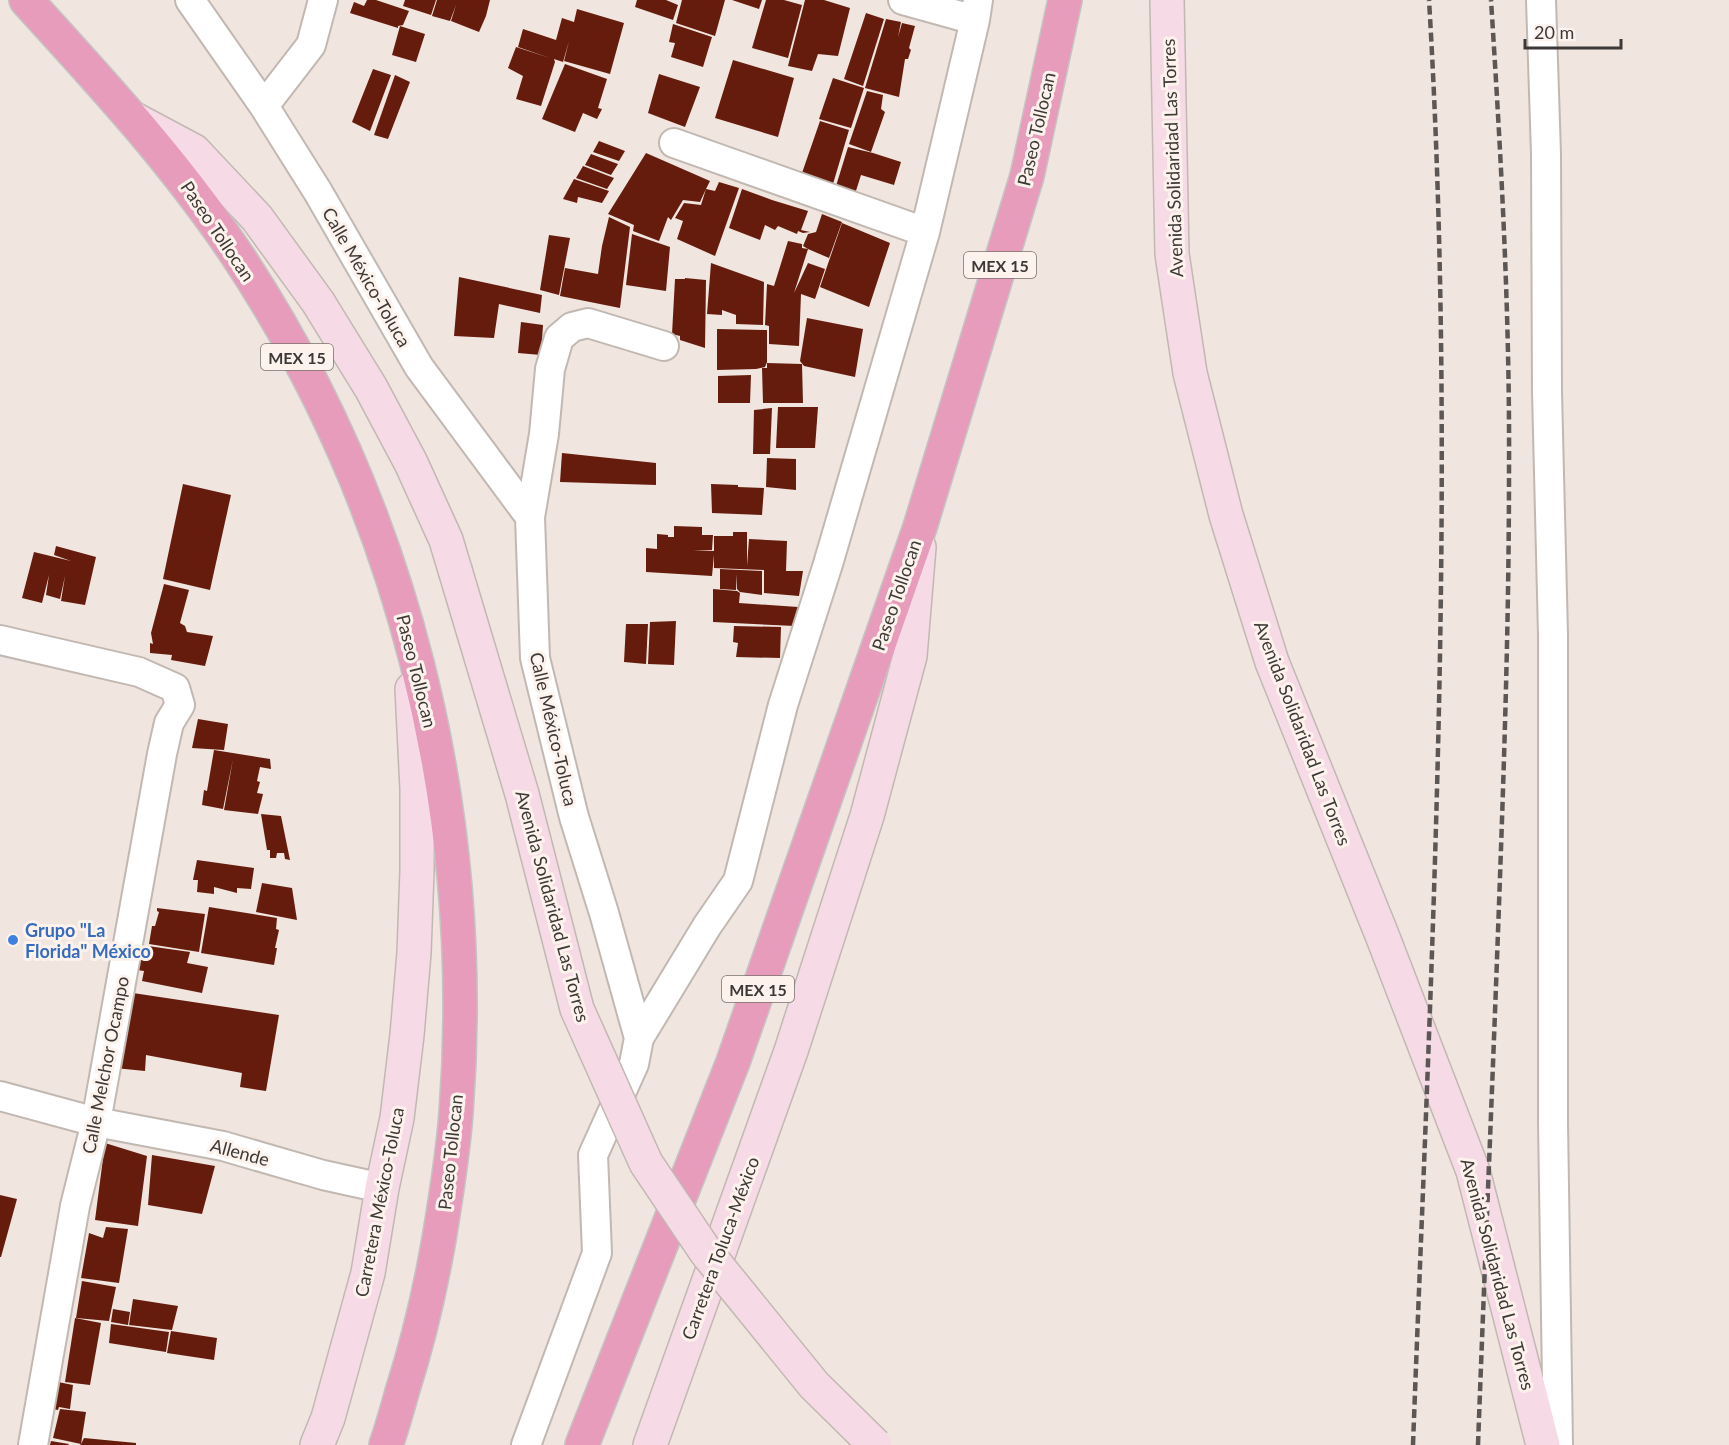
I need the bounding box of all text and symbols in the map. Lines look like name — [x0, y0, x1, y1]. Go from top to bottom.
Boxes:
scale bar — [1525, 12, 1621, 50]
text: 20 m — [1534, 21, 1574, 43]
street label: Avenida Solidaridad Las Torres — [1157, 38, 1187, 278]
street label: Paseo Tollocan — [1012, 70, 1060, 188]
street label: Paseo Tollocan — [176, 177, 260, 285]
street label: Calle México-Toluca — [318, 203, 416, 351]
road number: MEX 15 — [964, 252, 1036, 278]
road number: MEX 15 — [261, 344, 333, 370]
street label: Paseo Tollocan — [867, 537, 925, 653]
street label: Paseo Tollocan — [392, 612, 442, 730]
street label: Avenida Solidaridad Las Torres — [1250, 618, 1356, 849]
street label: Calle México-Toluca — [526, 650, 582, 808]
street label: Avenida Solidaridad Las Torres — [511, 788, 595, 1024]
place label: Grupo "La Florida" México — [25, 919, 151, 962]
marker: Grupo "La Florida" México — [6, 933, 20, 947]
street label: Calle Melchor Ocampo — [77, 974, 133, 1156]
road number: MEX 15 — [722, 976, 794, 1002]
street label: Paseo Tollocan — [433, 1093, 467, 1211]
street label: Carretera México-Toluca — [350, 1105, 408, 1299]
street label: Allende — [208, 1134, 272, 1170]
street label: Carretera Toluca-México — [677, 1153, 763, 1343]
street label: Avenida Solidaridad Las Torres — [1456, 1156, 1540, 1392]

